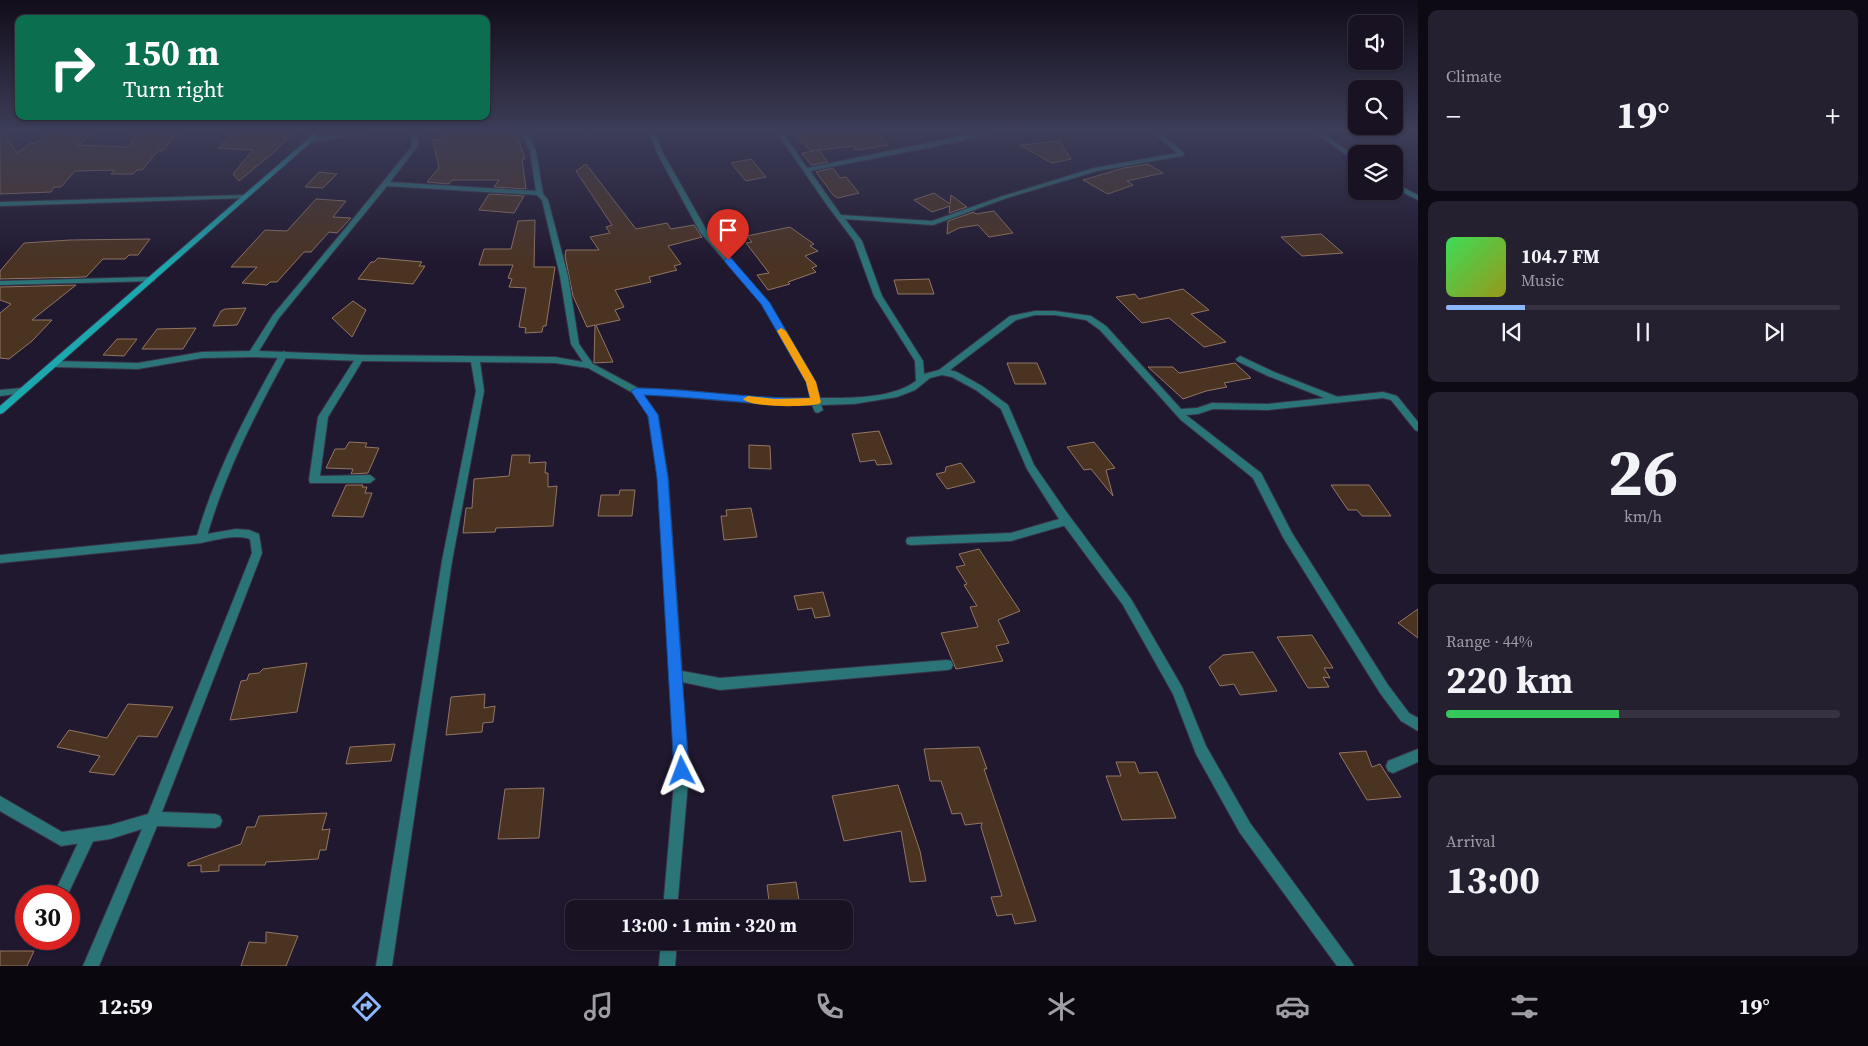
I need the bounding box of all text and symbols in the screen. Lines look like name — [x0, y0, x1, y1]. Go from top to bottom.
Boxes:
map controls — [1348, 15, 1403, 200]
button: sound — [1348, 15, 1403, 70]
text: 150 m — [123, 29, 219, 77]
icon: right — [40, 35, 105, 100]
text: Climate — [1446, 65, 1502, 87]
text: Turn right — [123, 74, 224, 104]
button: search — [1348, 80, 1403, 135]
text: 19° — [1616, 89, 1670, 141]
text: − — [1446, 97, 1461, 135]
text: + — [1825, 97, 1840, 135]
button: layers — [1348, 145, 1403, 200]
pin — [707, 209, 749, 260]
icon: arrive — [714, 216, 742, 244]
text: 104.7 FM — [1521, 243, 1600, 269]
text: Music — [1521, 269, 1564, 291]
icon: previous — [1498, 318, 1526, 346]
icon: pause — [1629, 318, 1657, 346]
icon: next — [1760, 318, 1788, 346]
text: 26 — [1608, 428, 1678, 517]
text: km/h — [1624, 505, 1662, 527]
text: Range · 44% — [1446, 630, 1533, 652]
text: 220 km — [1446, 654, 1573, 706]
position arrow — [655, 744, 707, 796]
text: Arrival — [1446, 830, 1495, 852]
text: 13:00 — [1446, 854, 1540, 906]
speed limit sign: 30 — [15, 885, 80, 950]
text: 13:00 · 1 min · 320 m — [621, 912, 797, 938]
icon: directions — [349, 989, 384, 1024]
icon: music — [581, 989, 616, 1024]
icon: phone — [812, 989, 847, 1024]
icon: climate — [1044, 989, 1079, 1024]
icon: car — [1275, 989, 1310, 1024]
icon: filters — [1507, 989, 1542, 1024]
text: 12:59 — [98, 991, 153, 1021]
text: 19° — [1739, 991, 1770, 1021]

